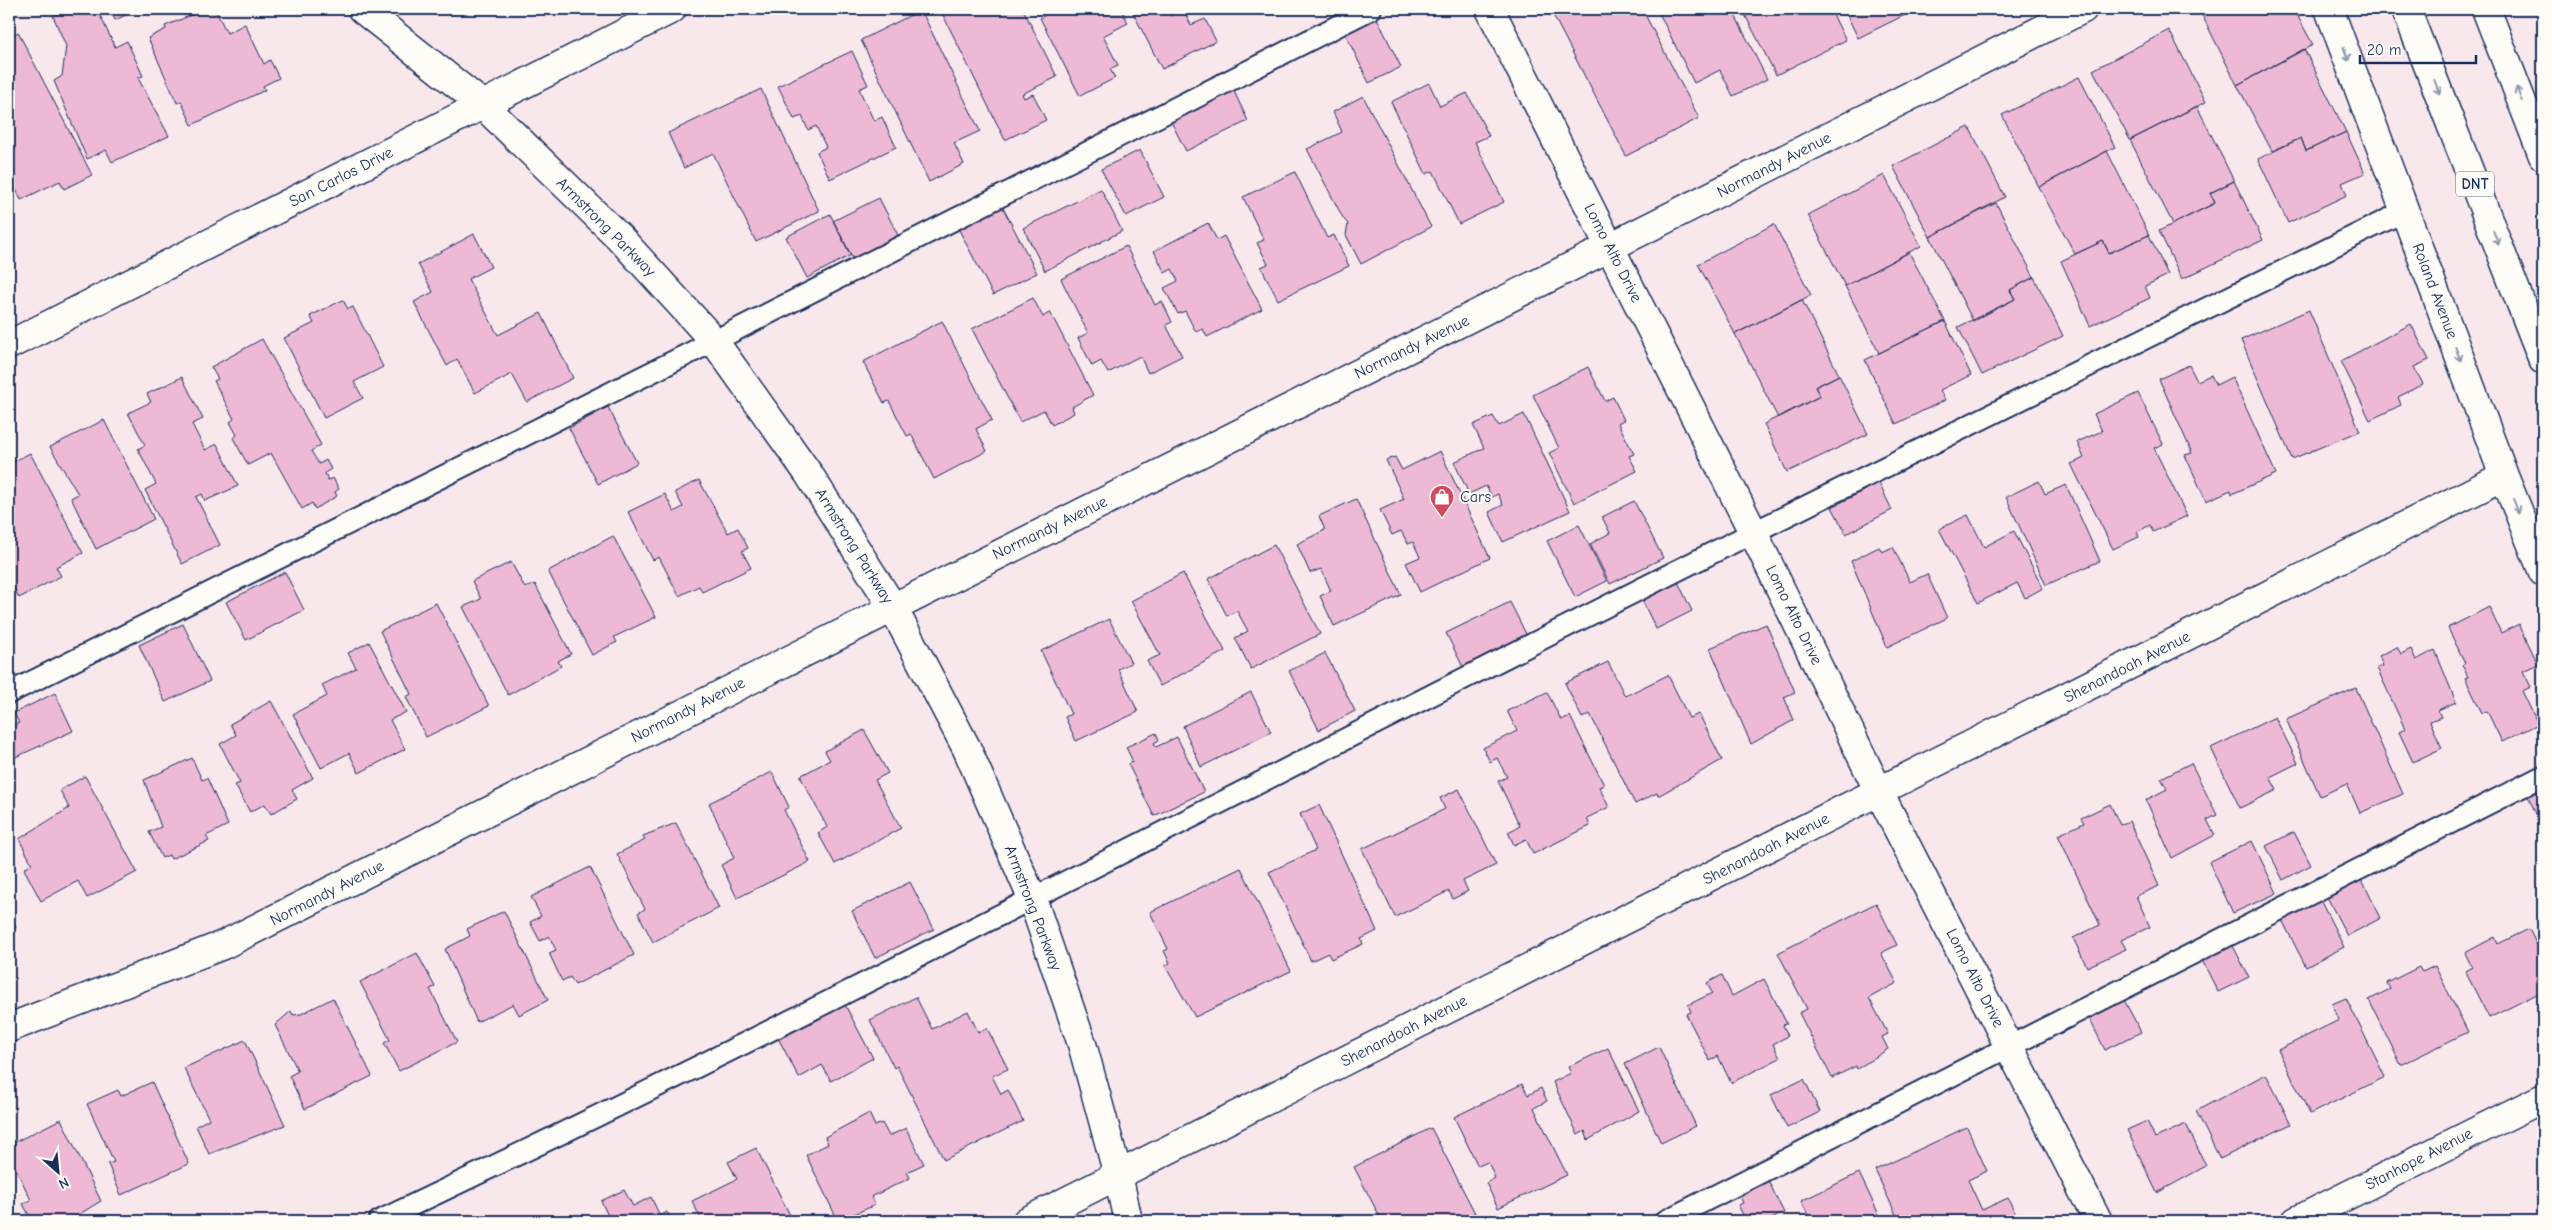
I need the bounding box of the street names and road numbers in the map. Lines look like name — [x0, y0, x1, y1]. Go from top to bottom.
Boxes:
street label: Normandy Avenue — [1714, 129, 1834, 201]
street label: San Carlos Drive — [286, 143, 396, 211]
road number: DNT — [2456, 172, 2494, 196]
street label: Armstrong Parkway — [553, 174, 660, 281]
street label: Lomo Alto Drive — [1580, 201, 1646, 305]
street label: Roland Avenue — [2409, 241, 2461, 341]
street label: Normandy Avenue — [1352, 311, 1472, 383]
street label: Armstrong Parkway — [811, 485, 897, 608]
street label: Normandy Avenue — [990, 492, 1110, 564]
street label: Lomo Alto Drive — [1762, 562, 1826, 668]
street label: Shenandoah Avenue — [2061, 627, 2193, 707]
street label: Normandy Avenue — [628, 674, 748, 746]
street label: Shenandoah Avenue — [1700, 809, 1832, 889]
street label: Armstrong Parkway — [1001, 843, 1065, 974]
street label: Normandy Avenue — [267, 857, 387, 929]
street label: Lomo Alto Drive — [1942, 926, 2008, 1030]
street label: Shenandoah Avenue — [1338, 991, 1470, 1071]
street label: Stanhope Avenue — [2362, 1124, 2476, 1194]

